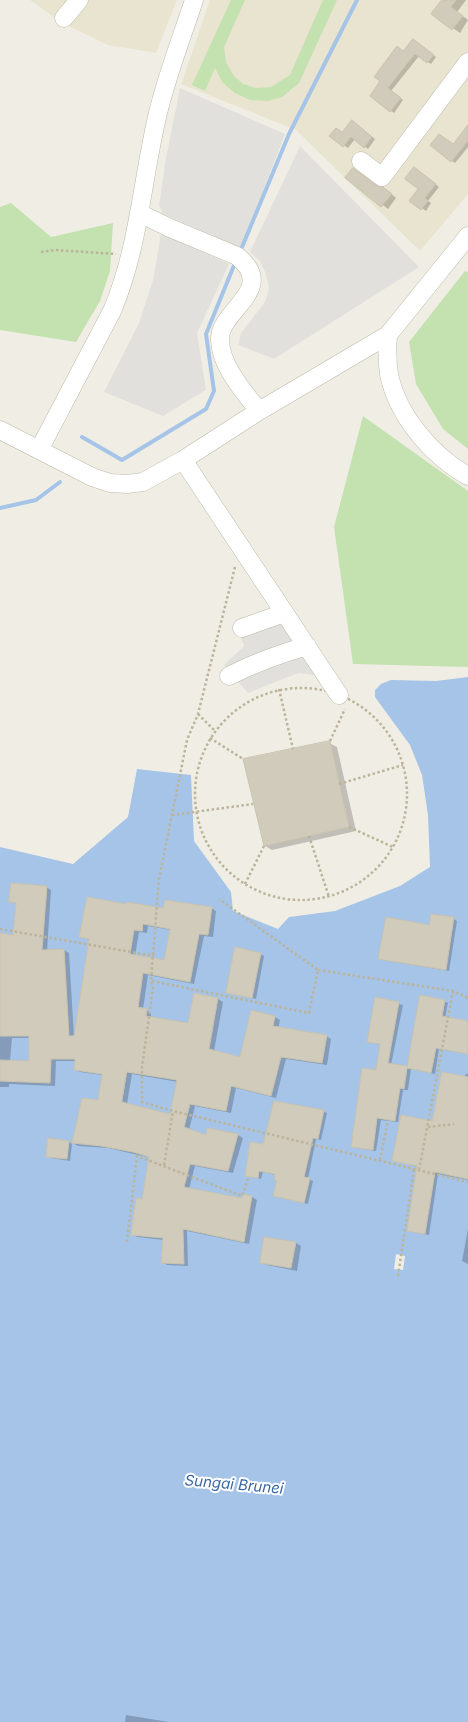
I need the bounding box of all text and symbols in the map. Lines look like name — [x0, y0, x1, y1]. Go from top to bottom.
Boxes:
water label: Sungai Brunei — [184, 1472, 284, 1498]

